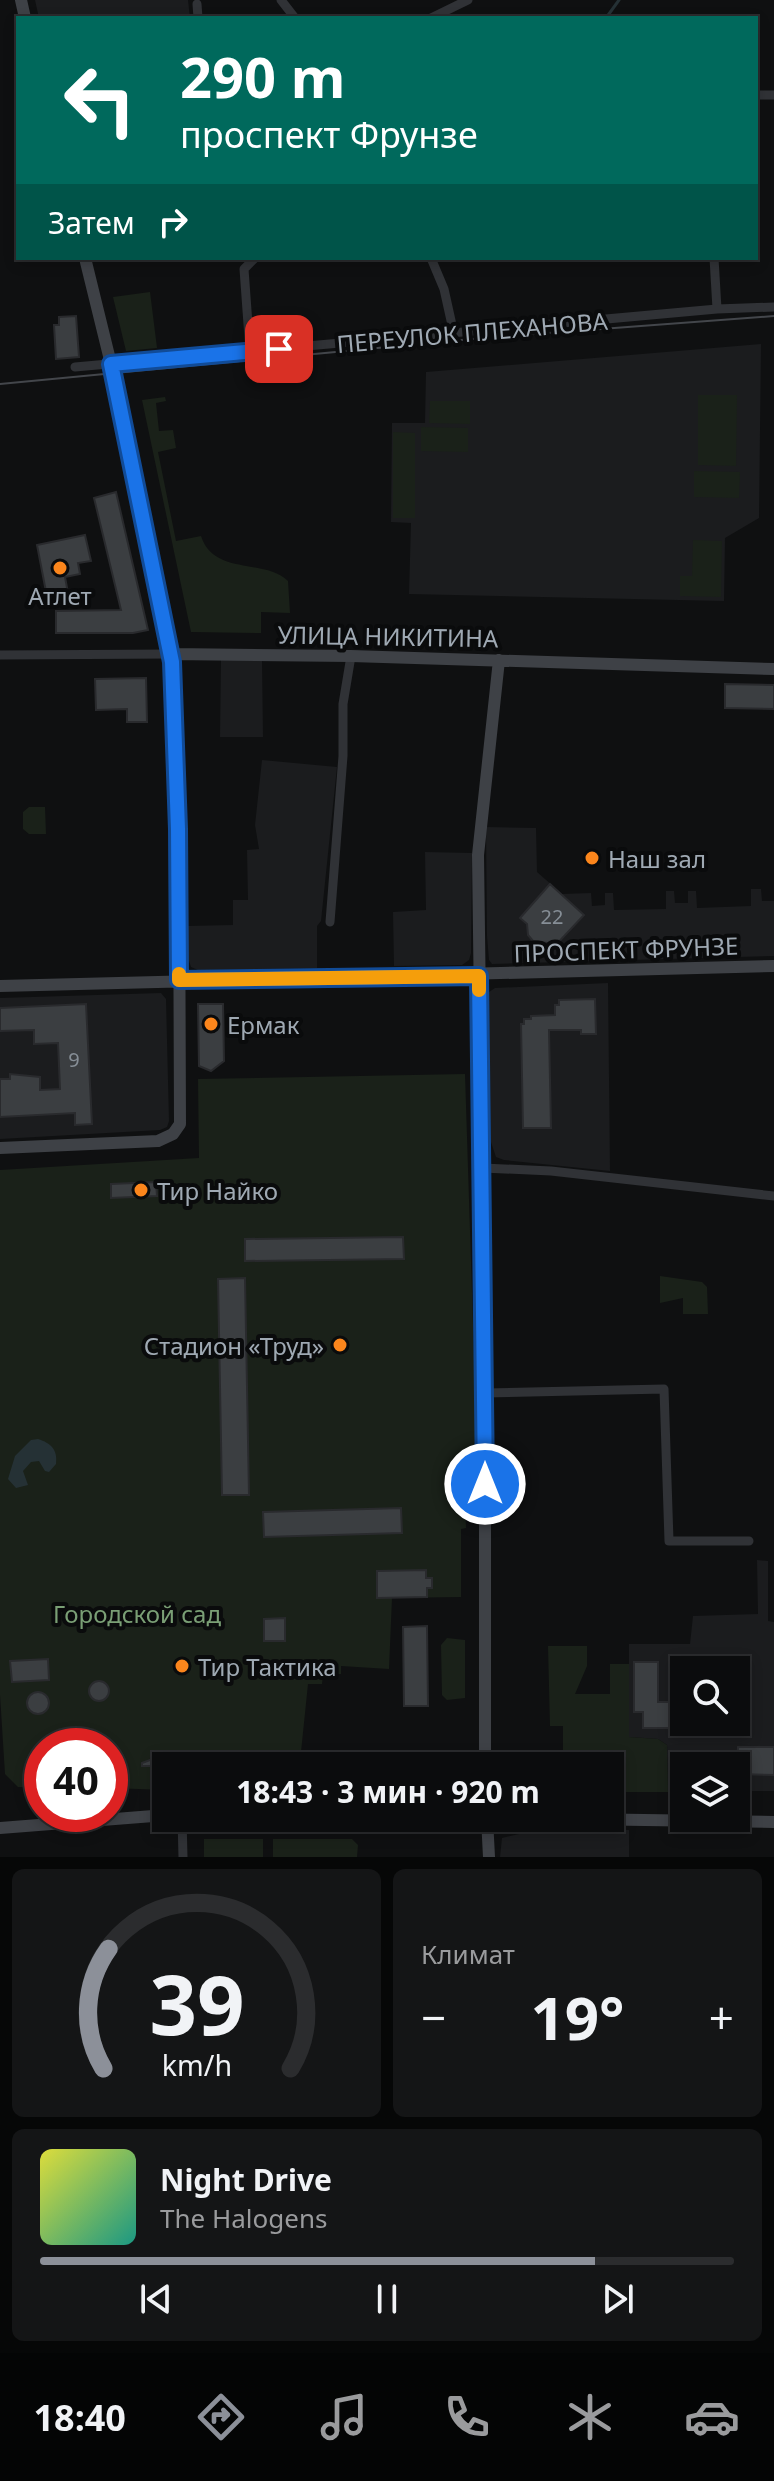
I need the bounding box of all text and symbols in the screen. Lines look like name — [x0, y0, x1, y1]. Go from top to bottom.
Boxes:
text: 290 m — [180, 38, 345, 114]
icon: left — [48, 48, 152, 152]
text: проспект Фрунзе — [180, 110, 478, 159]
icon: right — [151, 200, 195, 244]
text: Затем — [48, 202, 135, 243]
street label: ПЕРЕУЛОК ПЛЕХАНОВА — [335, 304, 609, 360]
pin — [245, 315, 313, 383]
icon: arrive — [257, 327, 301, 371]
marker: Атлет — [51, 559, 69, 577]
place label: Атлет — [28, 579, 92, 612]
street label: УЛИЦА НИКИТИНА — [277, 618, 499, 654]
place label: Наш зал — [608, 842, 706, 875]
marker: Наш зал — [583, 849, 601, 867]
house number: 22 — [541, 903, 563, 930]
street label: ПРОСПЕКТ ФРУНЗЕ — [513, 929, 739, 969]
place label: Ермак — [227, 1008, 300, 1041]
marker: Ермак — [202, 1015, 220, 1033]
house number: 9 — [68, 1046, 80, 1073]
place label: Тир Найко — [157, 1174, 278, 1207]
marker: Тир Найко — [132, 1181, 150, 1199]
place label: Стадион «Труд» — [144, 1329, 324, 1362]
marker: Стадион «Труд» — [331, 1336, 349, 1354]
position arrow — [443, 1442, 527, 1526]
park label: Городской сад — [53, 1597, 221, 1630]
place label: Тир Тактика — [198, 1650, 337, 1683]
map controls — [670, 1656, 750, 1832]
button: search — [670, 1656, 750, 1736]
marker: Тир Тактика — [173, 1657, 191, 1675]
speed limit sign: 40 — [24, 1728, 128, 1832]
button: layers — [670, 1752, 750, 1832]
text: 18:43 · 3 мин · 920 m — [236, 1771, 540, 1812]
text: Климат — [421, 1936, 515, 1972]
text: 39 — [149, 1946, 244, 2059]
text: 19° — [530, 1976, 625, 2058]
text: − — [421, 1987, 446, 2047]
text: + — [709, 1987, 734, 2047]
text: km/h — [161, 2045, 232, 2084]
text: Night Drive — [160, 2159, 332, 2200]
text: The Halogens — [160, 2200, 327, 2236]
icon: previous — [134, 2277, 178, 2321]
icon: pause — [365, 2277, 409, 2321]
icon: next — [596, 2277, 640, 2321]
icon: directions — [193, 2389, 249, 2445]
icon: music — [316, 2389, 372, 2445]
icon: phone — [439, 2389, 495, 2445]
icon: climate — [562, 2389, 618, 2445]
icon: car — [684, 2389, 740, 2445]
text: 18:40 — [33, 2393, 126, 2442]

